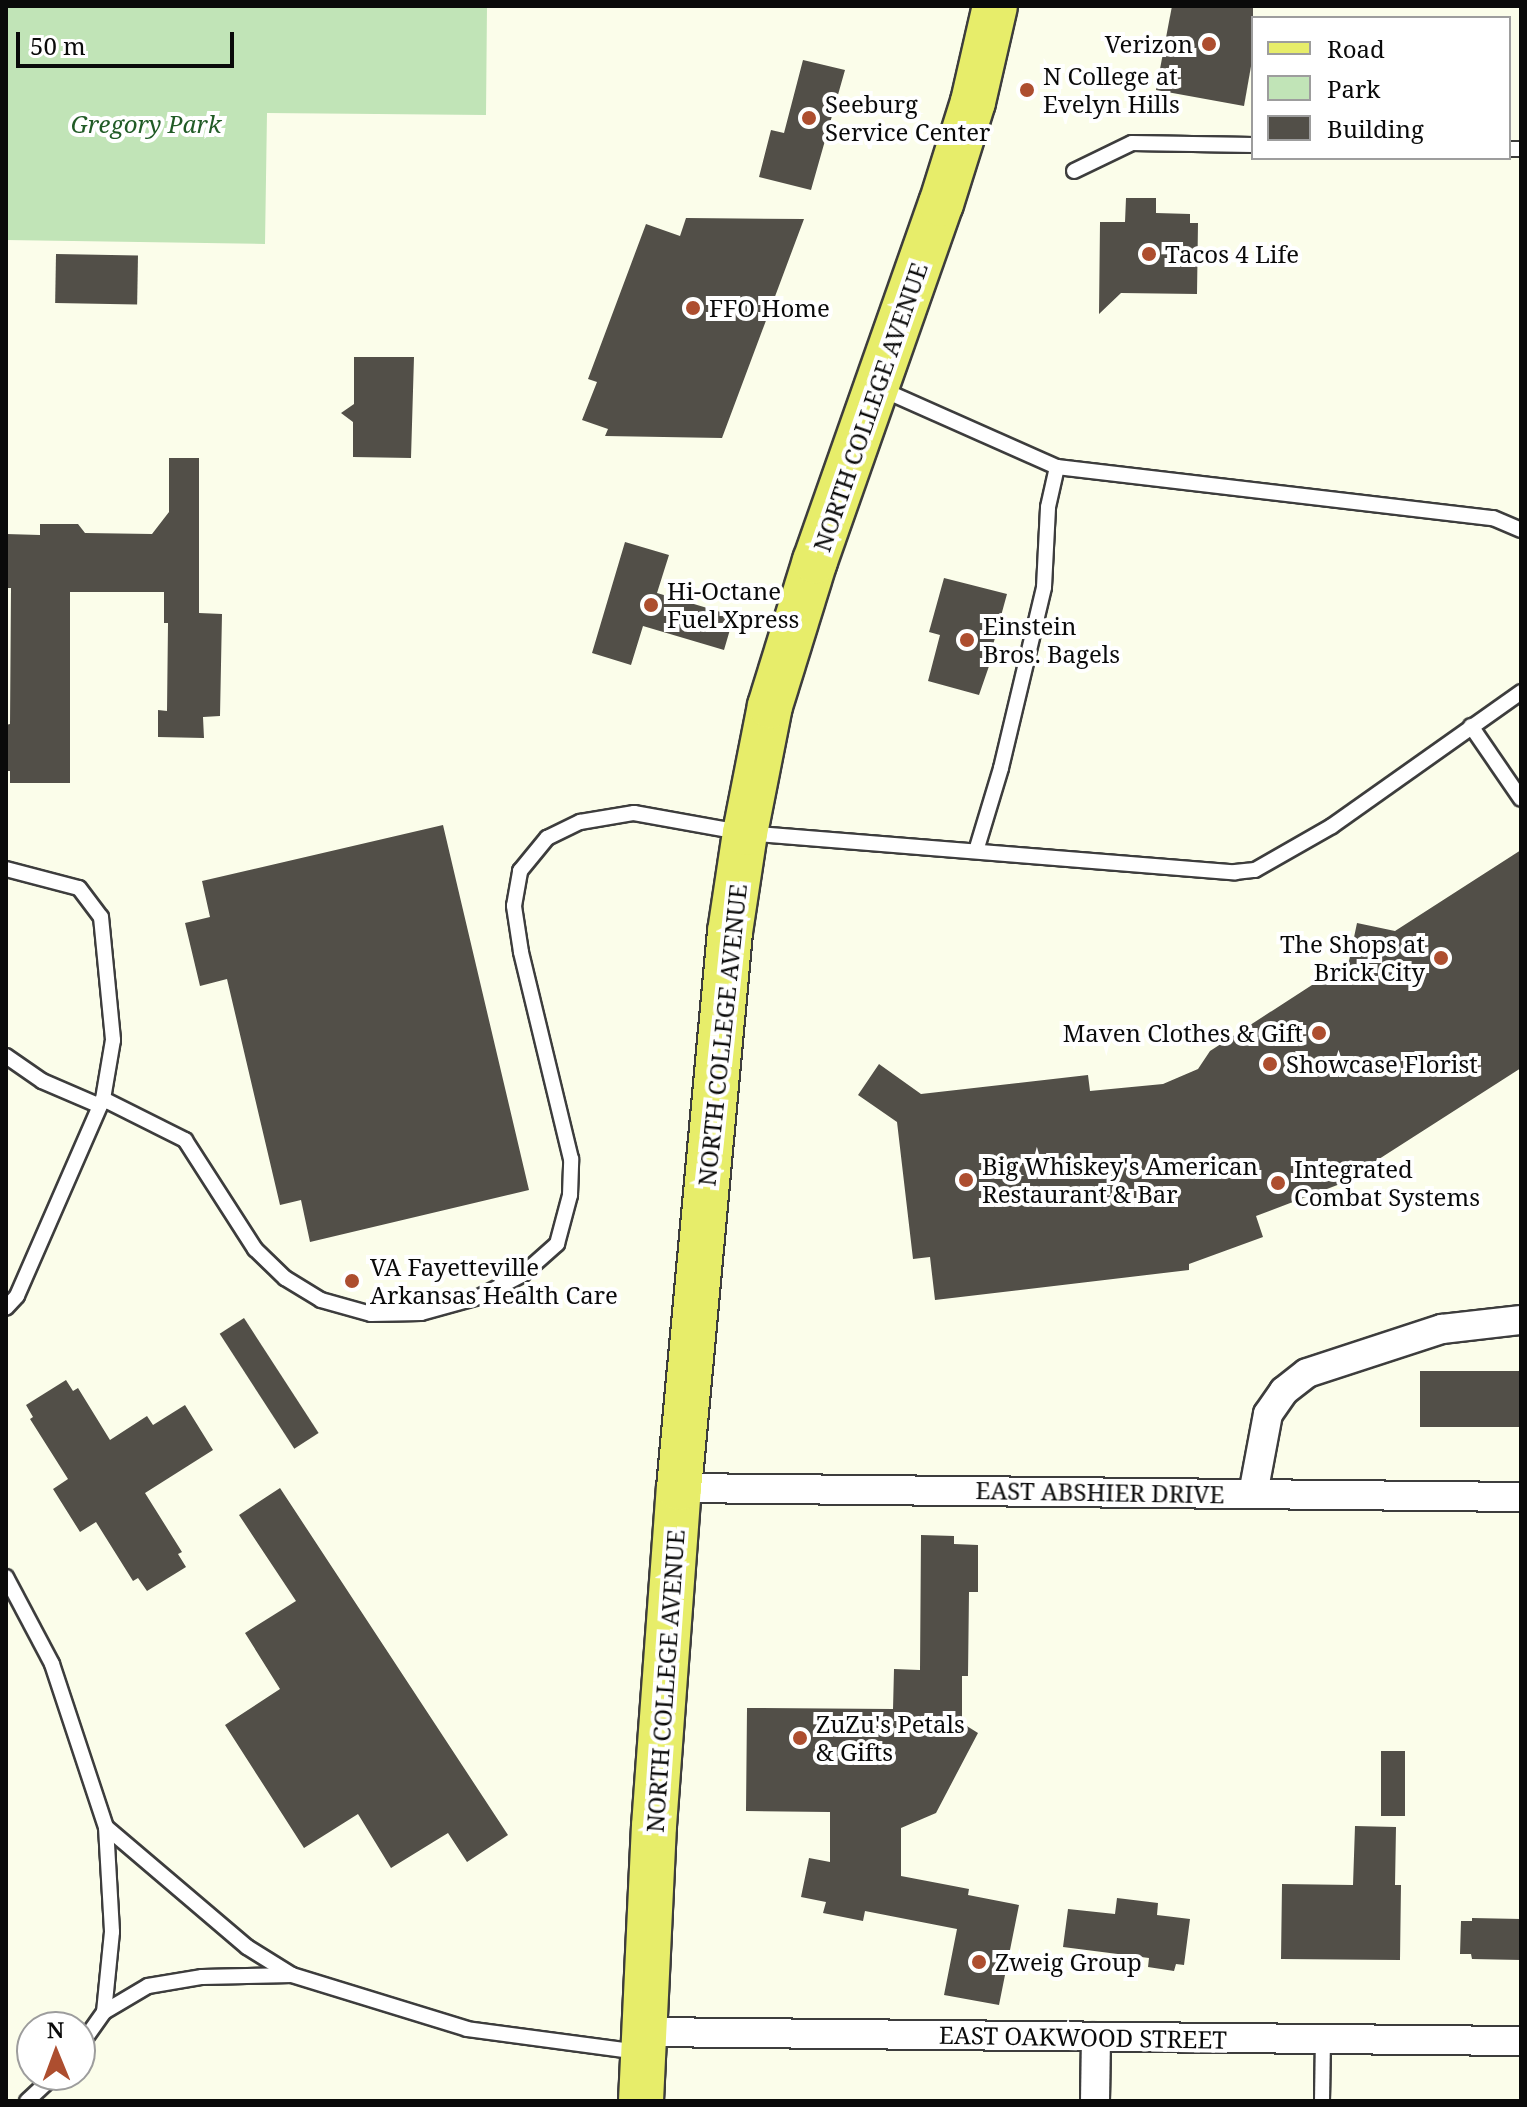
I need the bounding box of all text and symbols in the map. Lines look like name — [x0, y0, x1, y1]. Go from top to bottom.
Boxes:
scale bar — [20, 16, 238, 66]
legend — [1251, 16, 1511, 160]
text: 50 m — [30, 29, 86, 62]
place label: Verizon — [1105, 30, 1193, 58]
text: Road — [1327, 32, 1385, 65]
marker: Verizon — [1200, 35, 1218, 53]
place label: N College at Evelyn Hills — [1043, 62, 1180, 118]
text: Park — [1327, 72, 1380, 105]
marker: N College at Evelyn Hills — [1018, 81, 1036, 99]
place label: Seeburg Service Center — [825, 90, 990, 146]
marker: Seeburg Service Center — [800, 109, 818, 127]
park label: Gregory Park — [71, 110, 221, 138]
text: Building — [1327, 112, 1424, 145]
place label: Tacos 4 Life — [1165, 240, 1299, 268]
marker: Tacos 4 Life — [1140, 245, 1158, 263]
street label: NORTH COLLEGE AVENUE — [807, 259, 933, 555]
place label: FFO Home — [709, 294, 830, 322]
marker: FFO Home — [684, 299, 702, 317]
place label: Hi-Octane Fuel Xpress — [667, 577, 799, 633]
marker: Hi-Octane Fuel Xpress — [642, 596, 660, 614]
place label: Einstein Bros. Bagels — [983, 612, 1120, 668]
marker: Einstein Bros. Bagels — [958, 631, 976, 649]
street label: NORTH COLLEGE AVENUE — [692, 882, 752, 1188]
place label: The Shops at Brick City — [1280, 930, 1425, 986]
marker: The Shops at Brick City — [1432, 949, 1450, 967]
place label: Maven Clothes & Gift — [1063, 1019, 1303, 1047]
marker: Maven Clothes & Gift — [1310, 1024, 1328, 1042]
place label: Showcase Florist — [1286, 1050, 1478, 1078]
marker: Showcase Florist — [1261, 1055, 1279, 1073]
place label: Big Whiskey's American Restaurant & Bar — [982, 1152, 1258, 1208]
place label: Integrated Combat Systems — [1294, 1155, 1480, 1211]
marker: Big Whiskey's American Restaurant & Bar — [957, 1171, 975, 1189]
marker: Integrated Combat Systems — [1269, 1174, 1287, 1192]
place label: VA Fayetteville Arkansas Health Care — [370, 1253, 618, 1309]
marker: VA Fayetteville Arkansas Health Care — [341, 1270, 363, 1292]
street label: EAST ABSHIER DRIVE — [975, 1475, 1225, 1509]
street label: NORTH COLLEGE AVENUE — [640, 1529, 690, 1833]
place label: ZuZu's Petals & Gifts — [816, 1710, 965, 1766]
marker: ZuZu's Petals & Gifts — [791, 1729, 809, 1747]
place label: Zweig Group — [995, 1948, 1142, 1976]
marker: Zweig Group — [970, 1953, 988, 1971]
north arrow — [16, 2011, 96, 2091]
text: N — [47, 2014, 65, 2044]
street label: EAST OAKWOOD STREET — [939, 2020, 1227, 2054]

